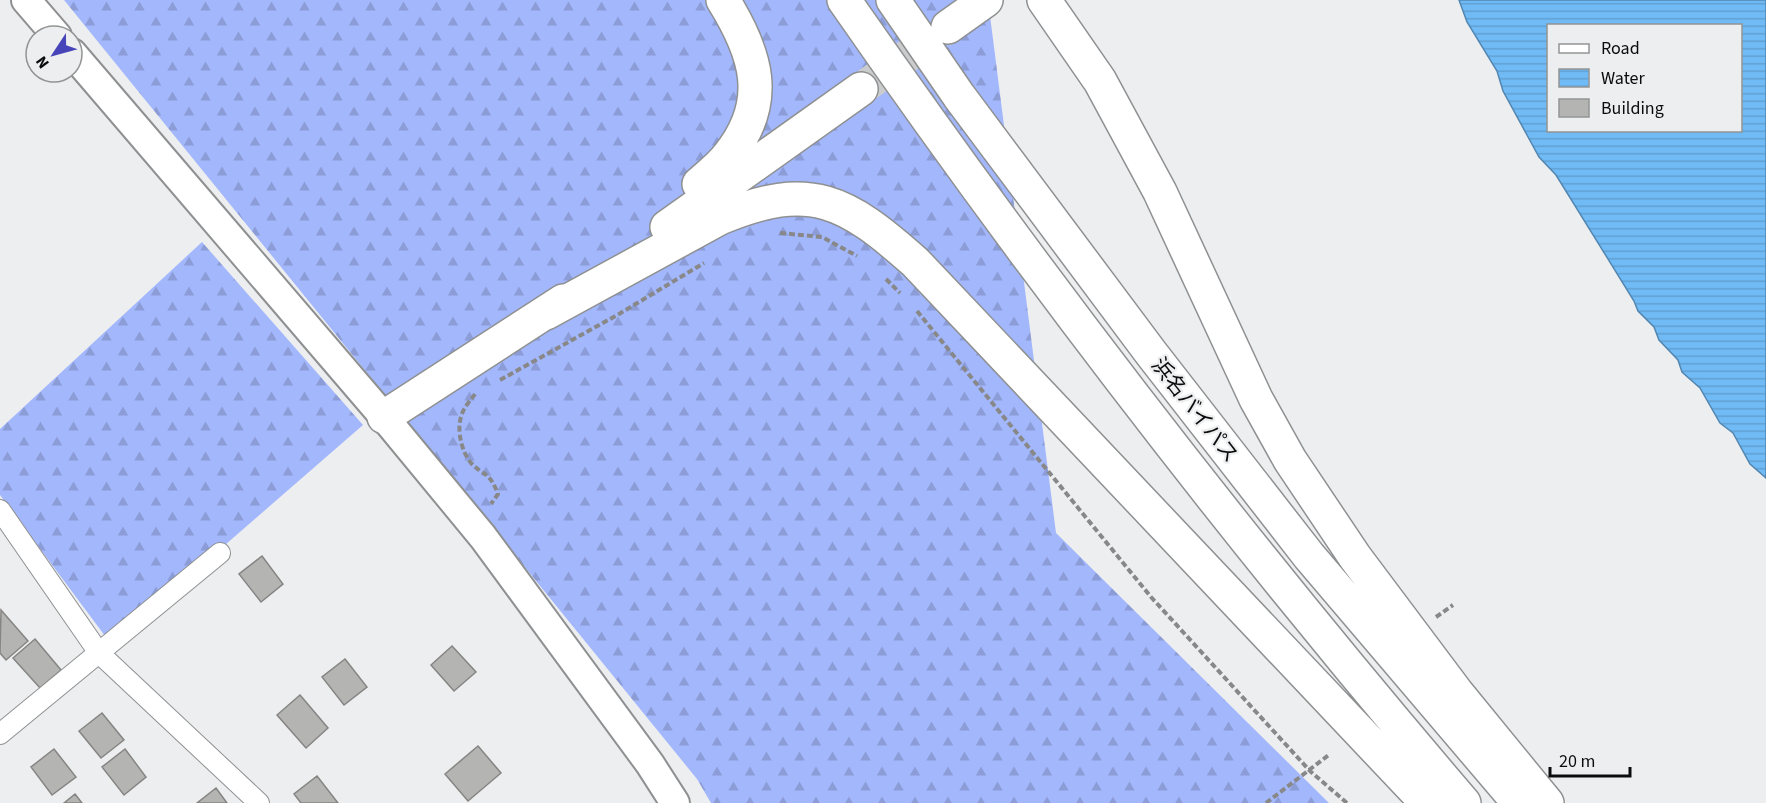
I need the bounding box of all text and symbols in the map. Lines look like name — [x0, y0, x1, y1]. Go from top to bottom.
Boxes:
north arrow — [24, 24, 84, 84]
legend — [1547, 24, 1742, 132]
text: Road — [1601, 36, 1640, 61]
text: N — [31, 51, 55, 73]
text: Water — [1601, 66, 1645, 91]
text: Building — [1601, 96, 1664, 121]
street label: 浜名バイパス — [1145, 351, 1245, 469]
scale bar — [1550, 740, 1630, 778]
text: 20 m — [1559, 749, 1595, 774]

